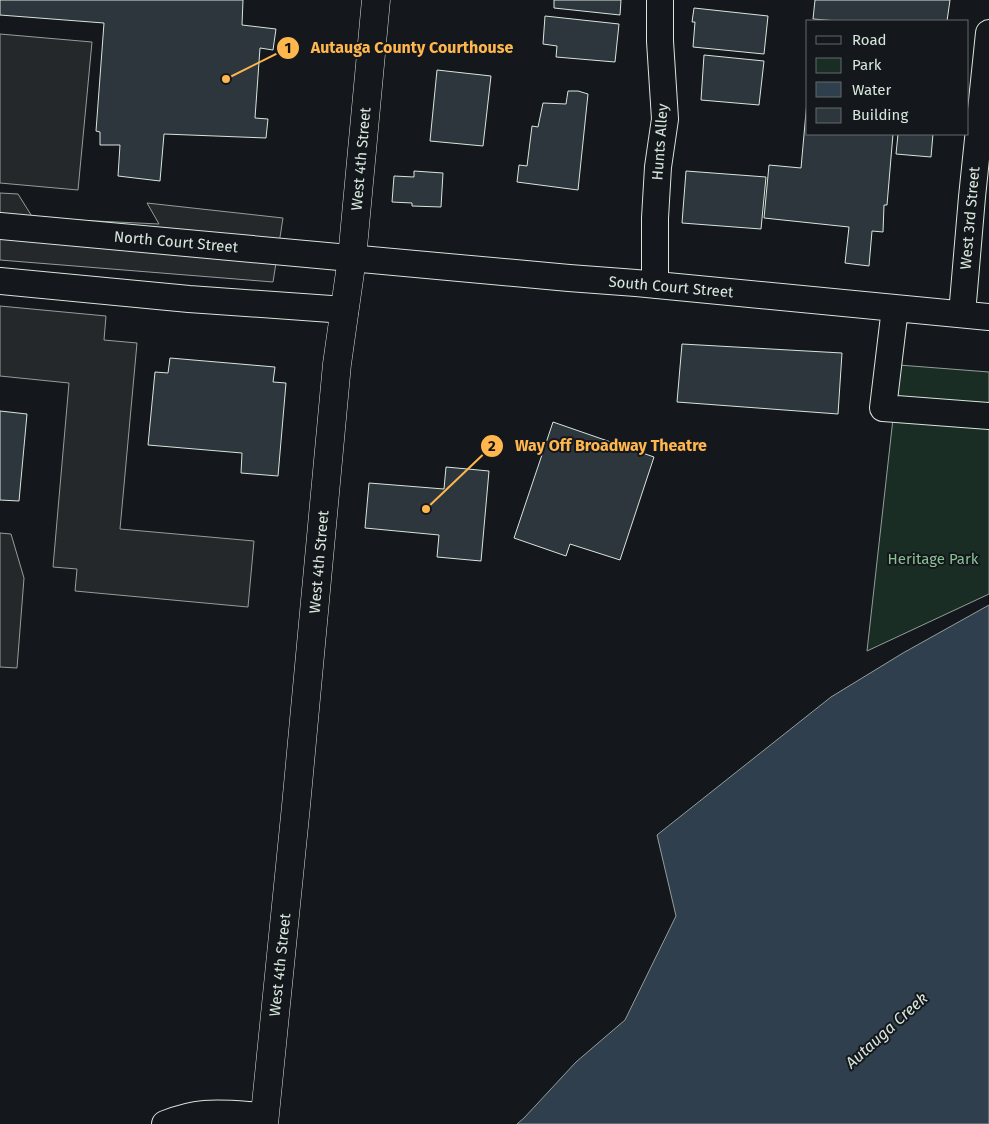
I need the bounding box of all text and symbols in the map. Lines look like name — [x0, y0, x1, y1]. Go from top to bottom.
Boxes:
legend — [806, 20, 969, 135]
text: Road — [852, 31, 887, 49]
callout: Autauga County Courthouse — [276, 32, 523, 63]
text: Autauga County Courthouse — [310, 38, 513, 57]
text: 1 — [285, 39, 291, 57]
text: Park — [852, 56, 882, 74]
text: Water — [852, 81, 891, 99]
street label: Hunts Alley — [648, 102, 672, 181]
street label: West 4th Street — [348, 106, 375, 211]
text: Building — [852, 106, 908, 124]
street label: West 3rd Street — [957, 165, 984, 270]
street label: North Court Street — [113, 228, 239, 256]
street label: South Court Street — [608, 273, 735, 301]
callout: Way Off Broadway Theatre — [480, 430, 717, 461]
text: Way Off Broadway Theatre — [515, 436, 707, 455]
text: 2 — [488, 437, 496, 455]
street label: West 4th Street — [306, 509, 333, 614]
park label: Heritage Park — [888, 550, 979, 568]
street label: West 4th Street — [266, 912, 294, 1017]
water label: Autauga Creek — [841, 988, 932, 1073]

